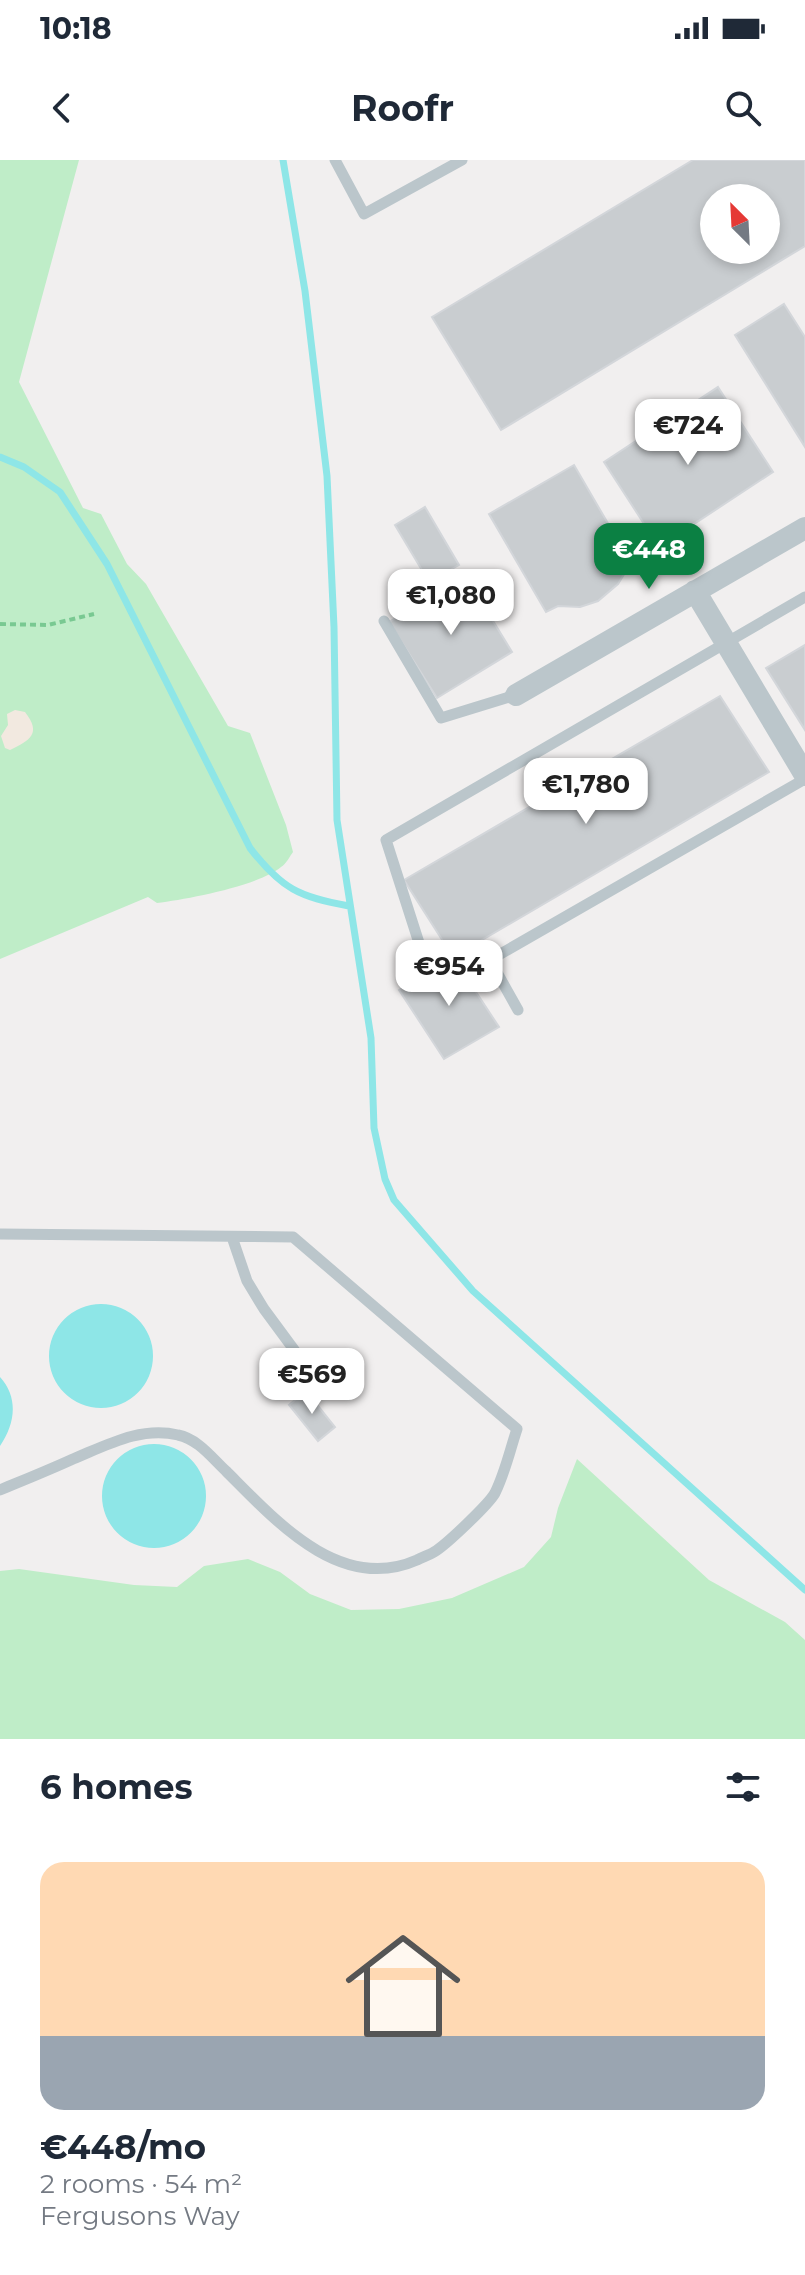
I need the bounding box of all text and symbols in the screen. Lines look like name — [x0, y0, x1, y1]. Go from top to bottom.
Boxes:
text: 10:18 — [40, 10, 112, 47]
icon: back — [40, 86, 84, 130]
text: Roofr — [351, 86, 454, 130]
icon: search — [721, 86, 765, 130]
north arrow — [700, 184, 780, 264]
map controls — [700, 184, 780, 264]
pin: €724 — [641, 399, 735, 467]
text: €724 — [653, 409, 723, 441]
pin: €448 — [602, 523, 696, 591]
text: €448 — [612, 533, 686, 565]
pin: €1,080 — [386, 569, 516, 637]
text: €1,080 — [406, 579, 496, 611]
pin: €1,780 — [521, 758, 651, 826]
text: €1,780 — [542, 768, 630, 800]
pin: €954 — [402, 940, 496, 1008]
text: €954 — [414, 950, 484, 982]
pin: €569 — [265, 1348, 359, 1416]
text: €569 — [277, 1358, 347, 1390]
icon: filters — [721, 1765, 765, 1809]
text: 6 homes — [40, 1766, 193, 1808]
icon: home — [331, 1914, 475, 2058]
text: €448/mo — [40, 2126, 206, 2168]
text: 2 rooms · 54 m² — [40, 2168, 242, 2200]
text: Fergusons Way — [40, 2200, 240, 2232]

